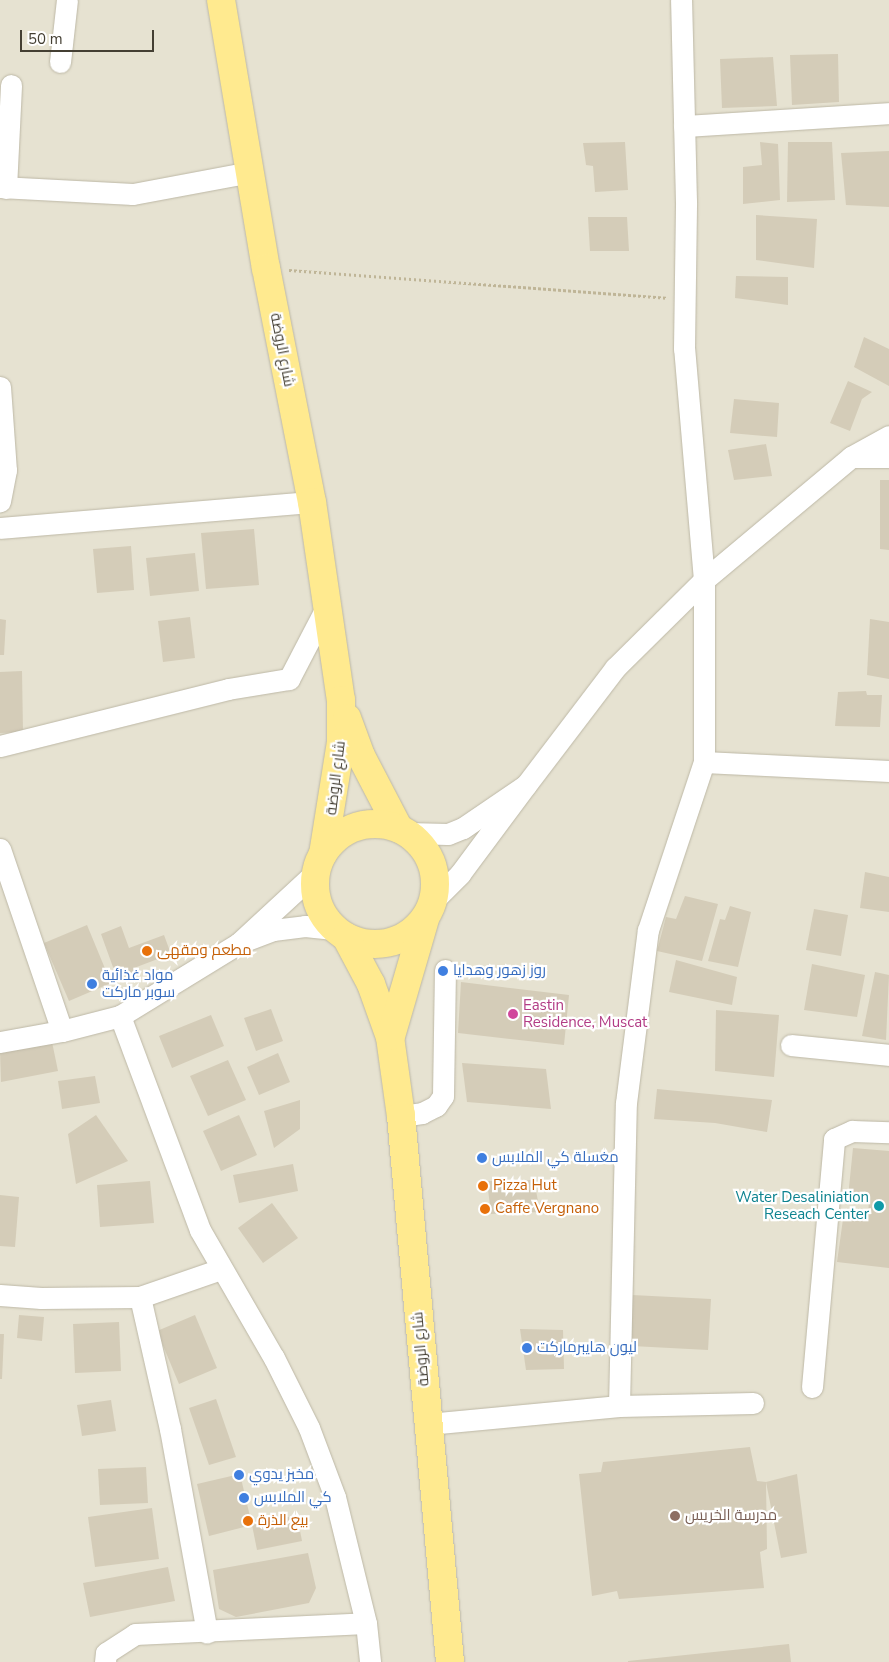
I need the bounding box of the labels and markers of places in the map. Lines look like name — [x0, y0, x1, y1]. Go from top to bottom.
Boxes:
place label: مطعم ومقهى — [157, 942, 252, 960]
marker: مطعم ومقهى — [141, 945, 153, 957]
place label: روز زهور وهدايا — [453, 962, 546, 980]
marker: روز زهور وهدايا — [437, 965, 449, 977]
place label: مواد غذائية سوبر ماركت — [102, 966, 175, 1001]
marker: مواد غذائية سوبر ماركت — [86, 978, 98, 990]
place label: Eastin Residence, Muscat — [523, 996, 647, 1031]
marker: Eastin Residence, Muscat — [507, 1008, 519, 1020]
place label: مغسلة كي الملابس — [492, 1149, 619, 1167]
marker: مغسلة كي الملابس — [476, 1152, 488, 1164]
place label: Pizza Hut — [493, 1177, 557, 1195]
marker: Pizza Hut — [477, 1180, 489, 1192]
place label: Water Desaliniation Reseach Center — [735, 1188, 869, 1223]
place label: Caffe Vergnano — [495, 1200, 599, 1218]
marker: Water Desaliniation Reseach Center — [873, 1200, 885, 1212]
marker: Caffe Vergnano — [479, 1203, 491, 1215]
place label: ليون هايبرماركت — [537, 1339, 637, 1357]
marker: ليون هايبرماركت — [521, 1342, 533, 1354]
place label: مخبز يدوي — [249, 1466, 314, 1484]
marker: مخبز يدوي — [233, 1469, 245, 1481]
place label: كي الملابس — [254, 1489, 332, 1507]
marker: كي الملابس — [238, 1492, 250, 1504]
place label: مدرسة الخريس — [685, 1507, 777, 1525]
marker: مدرسة الخريس — [669, 1510, 681, 1522]
place label: بيع الذرة — [258, 1512, 309, 1530]
marker: بيع الذرة — [242, 1515, 254, 1527]

